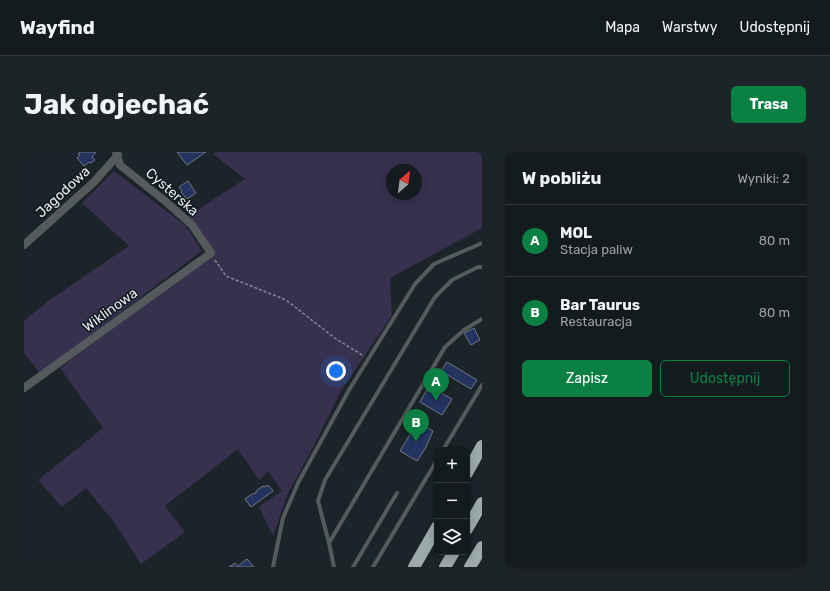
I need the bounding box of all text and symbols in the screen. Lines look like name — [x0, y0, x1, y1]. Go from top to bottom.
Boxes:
text: Wayfind — [20, 16, 95, 39]
text: Mapa — [605, 19, 640, 36]
text: Warstwy — [662, 19, 718, 36]
text: Udostępnij — [740, 19, 810, 36]
button: Trasa — [731, 86, 806, 123]
text: Jak dojechać — [24, 88, 209, 121]
street label: Jagodowa — [32, 163, 94, 221]
street label: Cysterska — [142, 164, 202, 220]
north arrow — [386, 164, 422, 200]
text: W pobliżu — [522, 168, 601, 188]
text: Wyniki: 2 — [737, 171, 790, 186]
text: MOL — [560, 224, 592, 242]
text: A — [530, 233, 540, 248]
text: 80 m — [759, 233, 790, 248]
text: Stacja paliw — [560, 242, 633, 257]
street label: Wiklinowa — [79, 284, 141, 336]
text: Bar Taurus — [560, 296, 640, 314]
text: B — [530, 305, 540, 320]
text: 80 m — [759, 305, 790, 320]
text: Restauracja — [560, 314, 632, 329]
button: Zapisz — [522, 360, 652, 397]
button: Udostępnij — [660, 360, 790, 397]
your location — [326, 361, 346, 381]
pin: A — [423, 368, 449, 401]
pin: B — [403, 409, 429, 442]
map controls — [434, 447, 470, 555]
button: + — [434, 447, 470, 483]
button: − — [434, 483, 470, 519]
button: layers — [434, 519, 470, 555]

